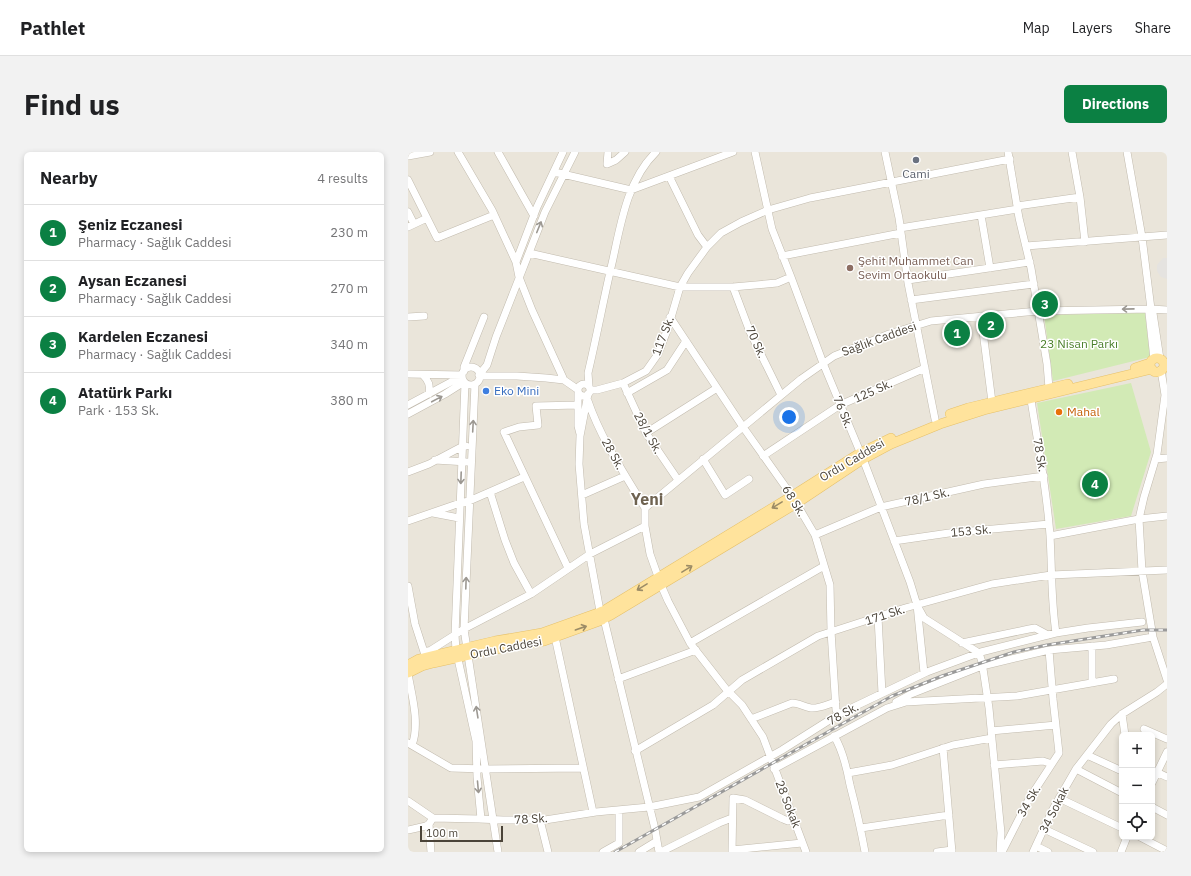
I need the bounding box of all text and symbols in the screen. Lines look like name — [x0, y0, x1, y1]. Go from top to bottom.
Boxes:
text: Pathlet — [20, 16, 85, 40]
text: Map — [1023, 19, 1050, 37]
text: Layers — [1072, 19, 1113, 37]
text: Share — [1135, 19, 1171, 37]
button: Directions — [1064, 85, 1167, 123]
text: Find us — [24, 86, 120, 123]
marker: Cami — [911, 155, 921, 165]
place label: Cami — [902, 166, 930, 181]
text: Nearby — [40, 167, 98, 189]
text: 4 results — [317, 170, 368, 187]
text: Şeniz Eczanesi — [78, 215, 183, 234]
one-way arrow — [536, 222, 544, 234]
text: 1 — [49, 224, 57, 241]
text: 230 m — [330, 224, 368, 241]
text: Pharmacy · Sağlık Caddesi — [78, 234, 232, 251]
place label: Şehit Muhammet Can Sevim Ortaokulu — [858, 253, 973, 282]
marker: Şehit Muhammet Can Sevim Ortaokulu — [845, 263, 855, 273]
text: Aysan Eczanesi — [78, 271, 187, 290]
text: 2 — [49, 280, 57, 297]
text: 270 m — [330, 280, 368, 297]
pin: 3 — [1032, 289, 1058, 319]
text: Pharmacy · Sağlık Caddesi — [78, 290, 232, 307]
one-way arrow — [1122, 305, 1135, 313]
pin: 2 — [978, 310, 1004, 340]
street label: 117 Sk. — [648, 314, 677, 358]
street label: Sağlık Caddesi — [839, 318, 918, 359]
pin: 1 — [944, 318, 970, 348]
street label: 70 Sk. — [743, 323, 770, 360]
text: Kardelen Eczanesi — [78, 327, 208, 346]
text: 3 — [49, 336, 57, 353]
text: 340 m — [330, 336, 368, 353]
park label: 23 Nisan Parkı — [1040, 336, 1118, 351]
text: Pharmacy · Sağlık Caddesi — [78, 346, 232, 363]
street label: 125 Sk. — [851, 375, 895, 406]
text: Atatürk Parkı — [78, 383, 172, 402]
place label: Eko Mini — [494, 383, 539, 398]
marker: Eko Mini — [481, 386, 491, 396]
text: 4 — [49, 392, 57, 409]
text: 380 m — [330, 392, 368, 409]
street label: 76 Sk. — [830, 393, 857, 430]
one-way arrow — [430, 394, 442, 402]
text: Park · 153 Sk. — [78, 402, 159, 419]
place label: Mahal — [1067, 404, 1100, 419]
your location — [779, 407, 799, 427]
marker: Mahal — [1054, 407, 1064, 417]
street label: 28/1 Sk. — [631, 409, 666, 456]
one-way arrow — [470, 419, 477, 432]
street label: 28 Sk. — [599, 435, 628, 472]
street label: Ordu Caddesi — [817, 435, 887, 484]
street label: 78 Sk. — [1030, 437, 1051, 473]
pin: 4 — [1082, 469, 1108, 499]
one-way arrow — [457, 471, 465, 484]
street label: 68 Sk. — [779, 482, 810, 519]
street label: 78/1 Sk. — [903, 484, 951, 509]
district label: Yeni — [631, 489, 663, 509]
one-way arrow — [771, 502, 783, 510]
street label: 153 Sk. — [950, 521, 992, 540]
one-way arrow — [681, 565, 693, 573]
one-way arrow — [462, 577, 470, 590]
one-way arrow — [636, 584, 648, 592]
street label: 171 Sk. — [863, 601, 907, 628]
one-way arrow — [574, 624, 586, 632]
street label: Ordu Caddesi — [469, 633, 543, 662]
street label: 78 Sk. — [824, 699, 861, 728]
one-way arrow — [473, 706, 481, 719]
map controls — [1119, 732, 1155, 840]
button: + — [1119, 732, 1155, 768]
button: − — [1119, 768, 1155, 804]
street label: 28 Sokak — [773, 778, 805, 830]
one-way arrow — [474, 780, 482, 793]
street label: 34 Sk. — [1014, 782, 1044, 819]
street label: 34 Sokak — [1036, 784, 1072, 835]
button: locate — [1119, 804, 1155, 840]
street label: 78 Sk. — [514, 810, 548, 827]
scale bar — [420, 824, 503, 843]
text: 100 m — [426, 826, 458, 840]

